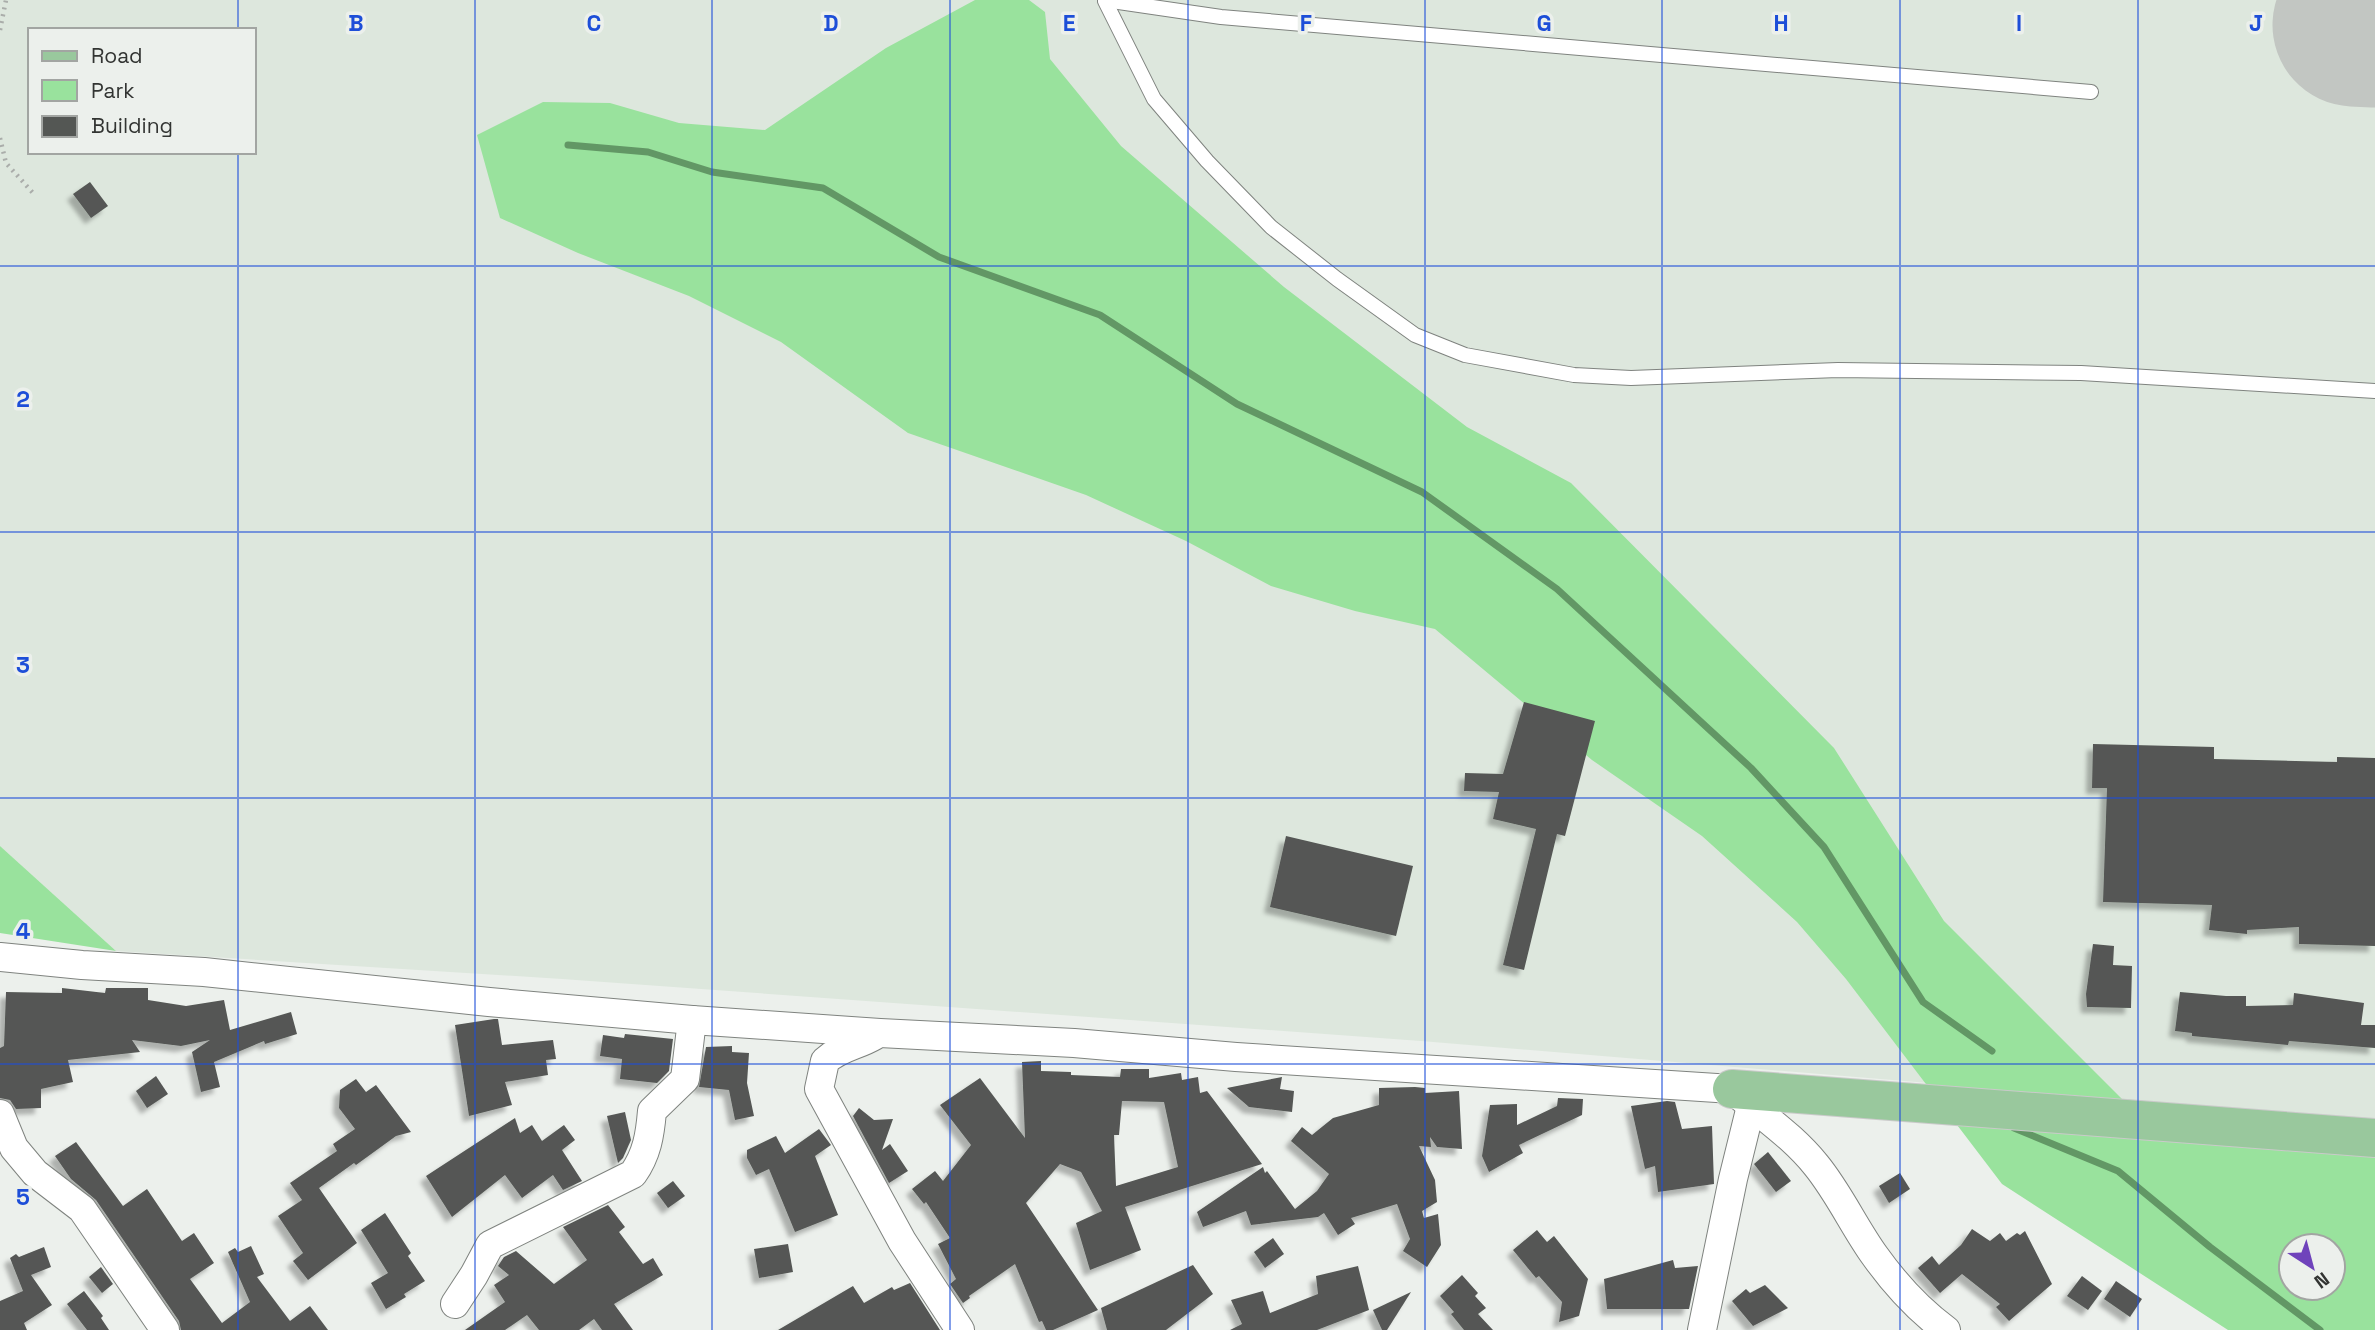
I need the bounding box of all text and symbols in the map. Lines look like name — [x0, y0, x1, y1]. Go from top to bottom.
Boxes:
text: B — [348, 8, 364, 38]
text: C — [587, 8, 601, 38]
text: D — [823, 8, 839, 38]
text: E — [1063, 8, 1075, 38]
text: F — [1300, 8, 1312, 38]
text: G — [1536, 8, 1552, 38]
text: H — [1773, 8, 1789, 38]
text: I — [2016, 8, 2022, 38]
text: J — [2249, 8, 2263, 38]
legend — [28, 28, 256, 154]
text: Road — [91, 42, 143, 69]
text: Park — [91, 77, 135, 104]
text: Building — [91, 112, 173, 139]
text: 2 — [16, 384, 30, 414]
text: 3 — [16, 650, 30, 680]
text: 4 — [16, 916, 31, 946]
text: 5 — [16, 1182, 30, 1212]
north arrow — [2277, 1232, 2347, 1302]
text: N — [2309, 1266, 2334, 1294]

